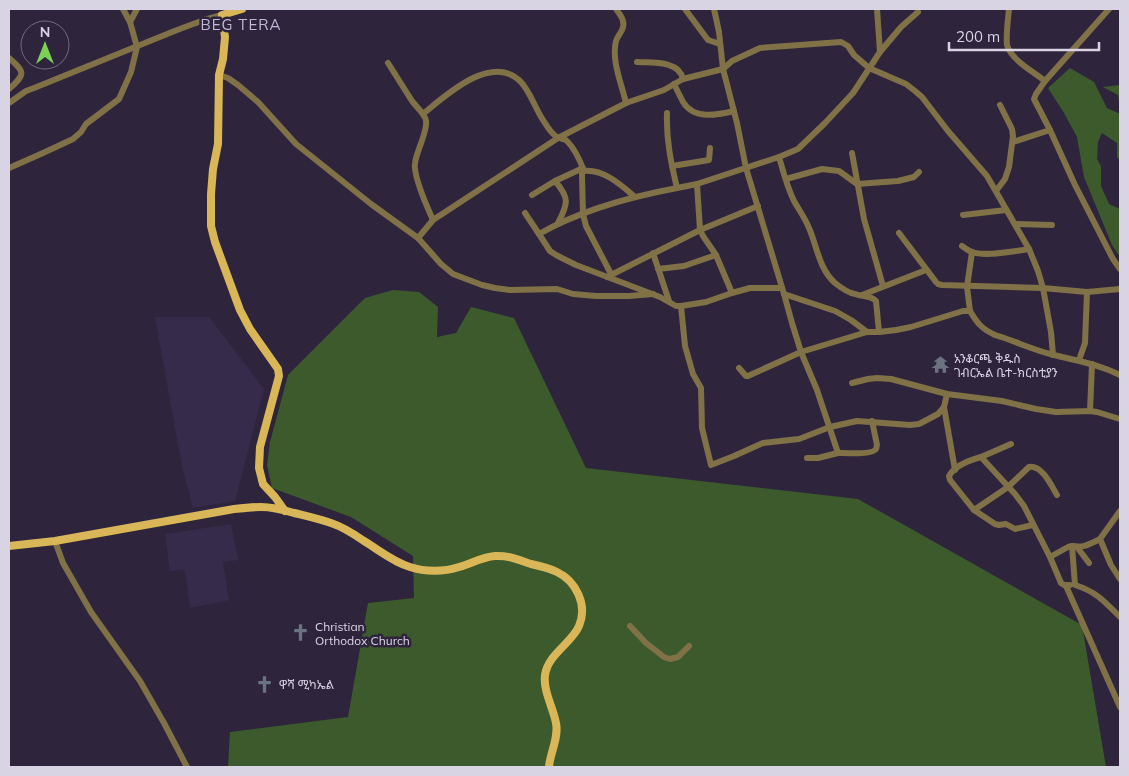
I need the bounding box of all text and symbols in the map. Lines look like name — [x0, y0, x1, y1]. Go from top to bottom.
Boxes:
district label: BEG TERA — [201, 15, 281, 34]
north arrow — [20, 20, 70, 70]
scale bar — [949, 20, 1099, 52]
text: N — [40, 23, 50, 41]
text: 200 m — [956, 27, 1000, 46]
place label: አንቆርጫ ቅዱስ ገብርኤል ቤተ-ክርስቲያን — [954, 351, 1058, 380]
temple icon: አንቆርጫ ቅዱስ ገብርኤል ቤተ-ክርስቲያን — [930, 355, 950, 375]
place label: Christian Orthodox Church — [315, 619, 410, 648]
church icon: Christian Orthodox Church — [291, 623, 311, 643]
church icon: ዋሻ ሚካኤል — [255, 674, 275, 694]
place label: ዋሻ ሚካኤል — [279, 677, 334, 692]

